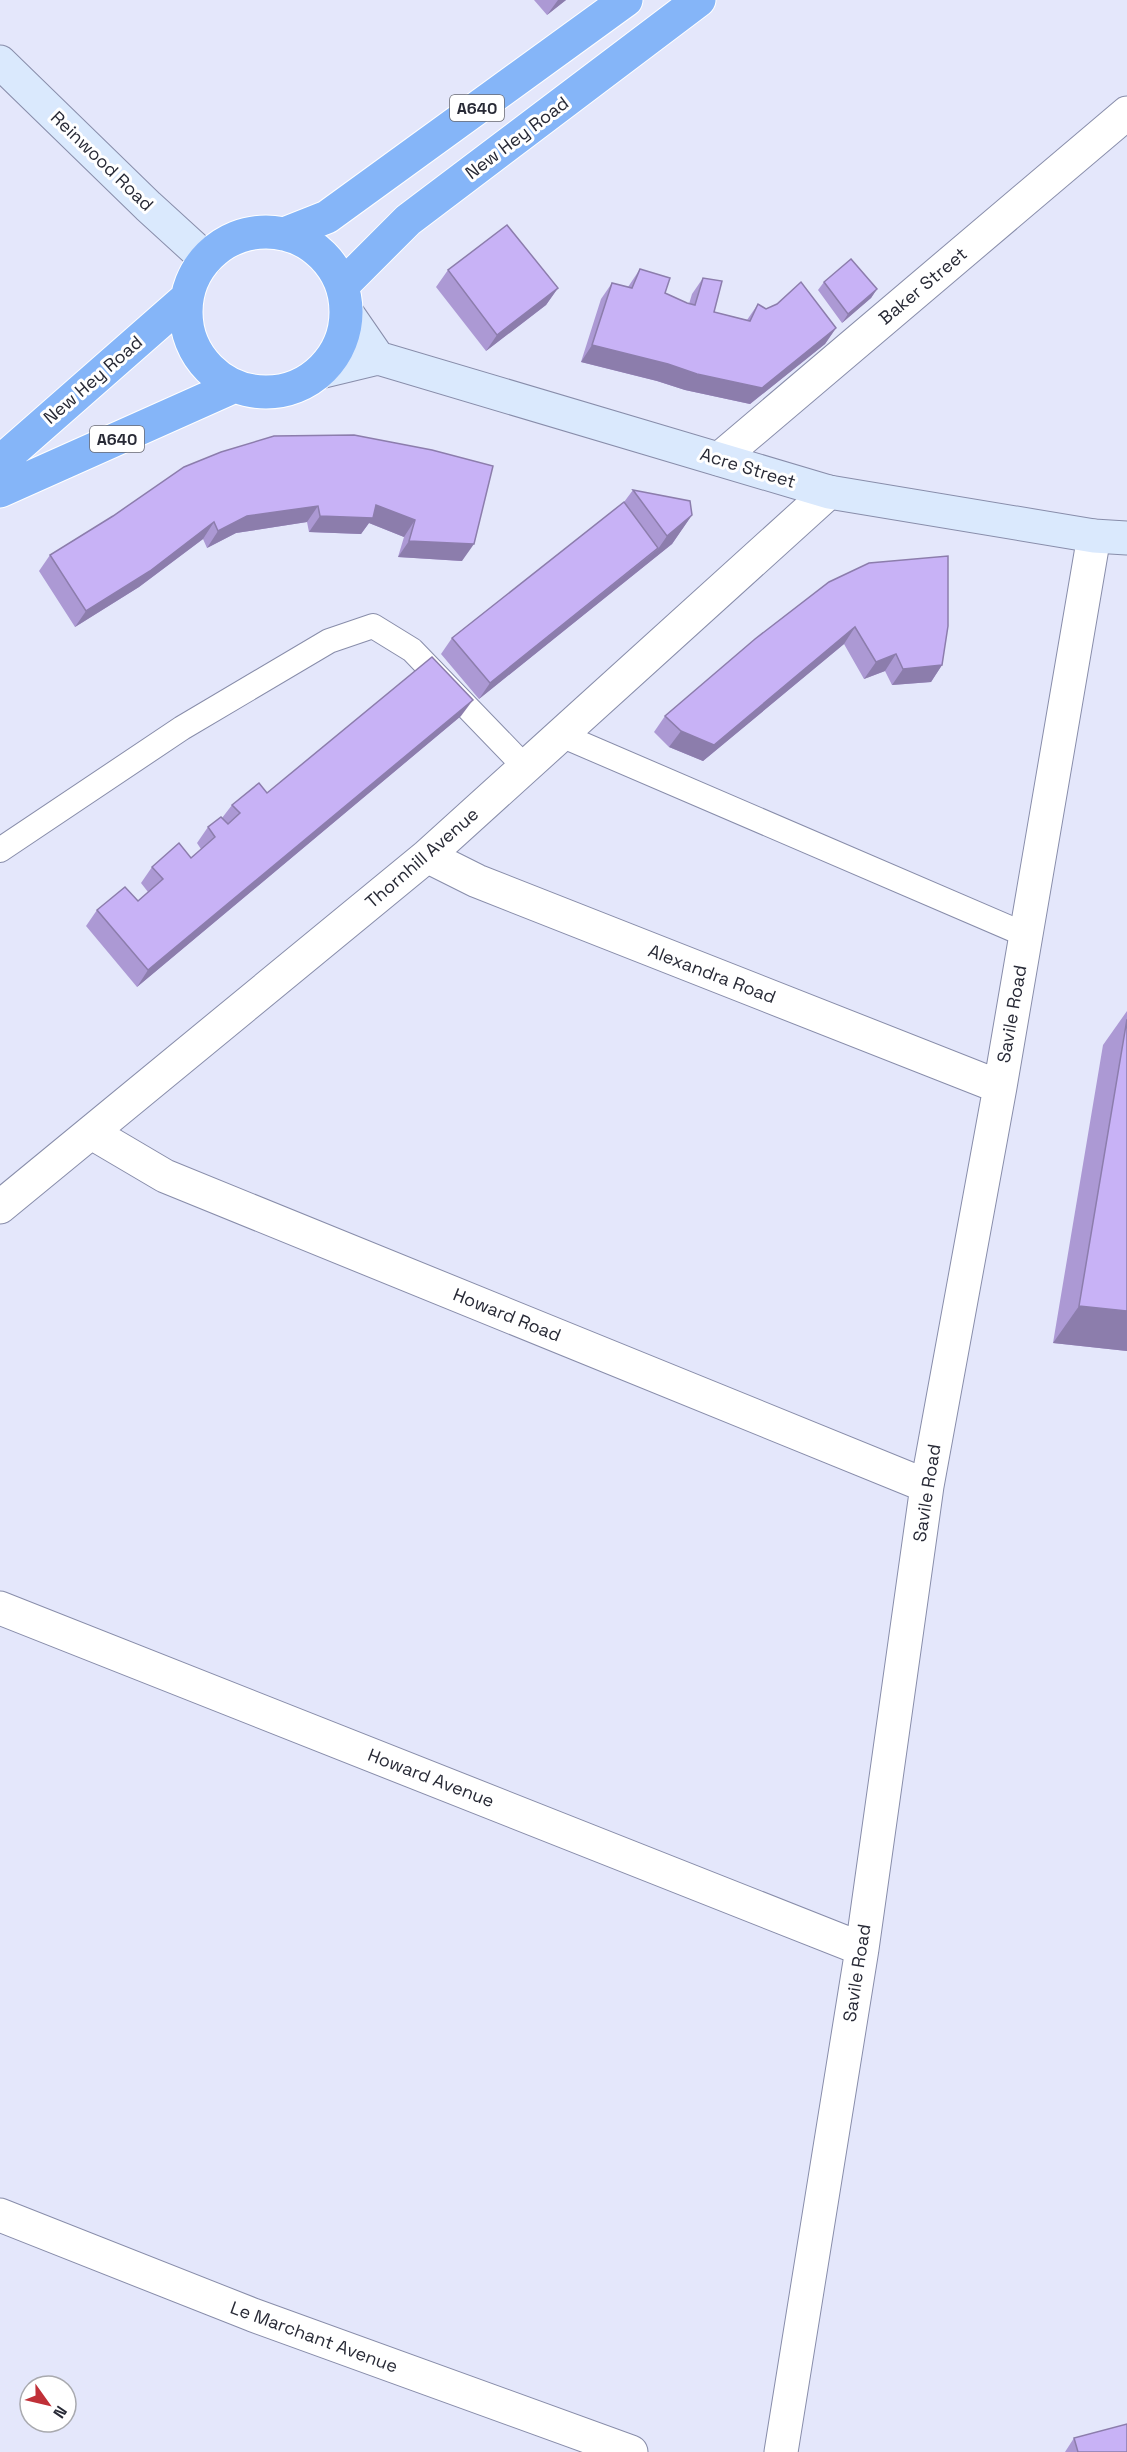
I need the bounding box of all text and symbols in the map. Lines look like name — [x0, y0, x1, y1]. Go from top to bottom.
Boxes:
street label: New Hey Road — [460, 91, 573, 184]
road number: A640 — [450, 95, 504, 121]
street label: Reinwood Road — [46, 106, 159, 216]
street label: Baker Street — [874, 242, 972, 329]
street label: New Hey Road — [38, 330, 147, 429]
road number: A640 — [90, 426, 144, 452]
street label: Acre Street — [698, 442, 799, 493]
street label: Thornhill Avenue — [360, 802, 483, 913]
street label: Alexandra Road — [645, 939, 779, 1008]
street label: Savile Road — [992, 963, 1031, 1065]
street label: Howard Road — [450, 1282, 564, 1347]
street label: Savile Road — [907, 1442, 946, 1544]
street label: Howard Avenue — [365, 1743, 498, 1812]
street label: Savile Road — [837, 1922, 876, 2024]
street label: Le Marchant Avenue — [227, 2296, 401, 2378]
north arrow — [18, 2374, 78, 2434]
text: N — [48, 2402, 72, 2422]

